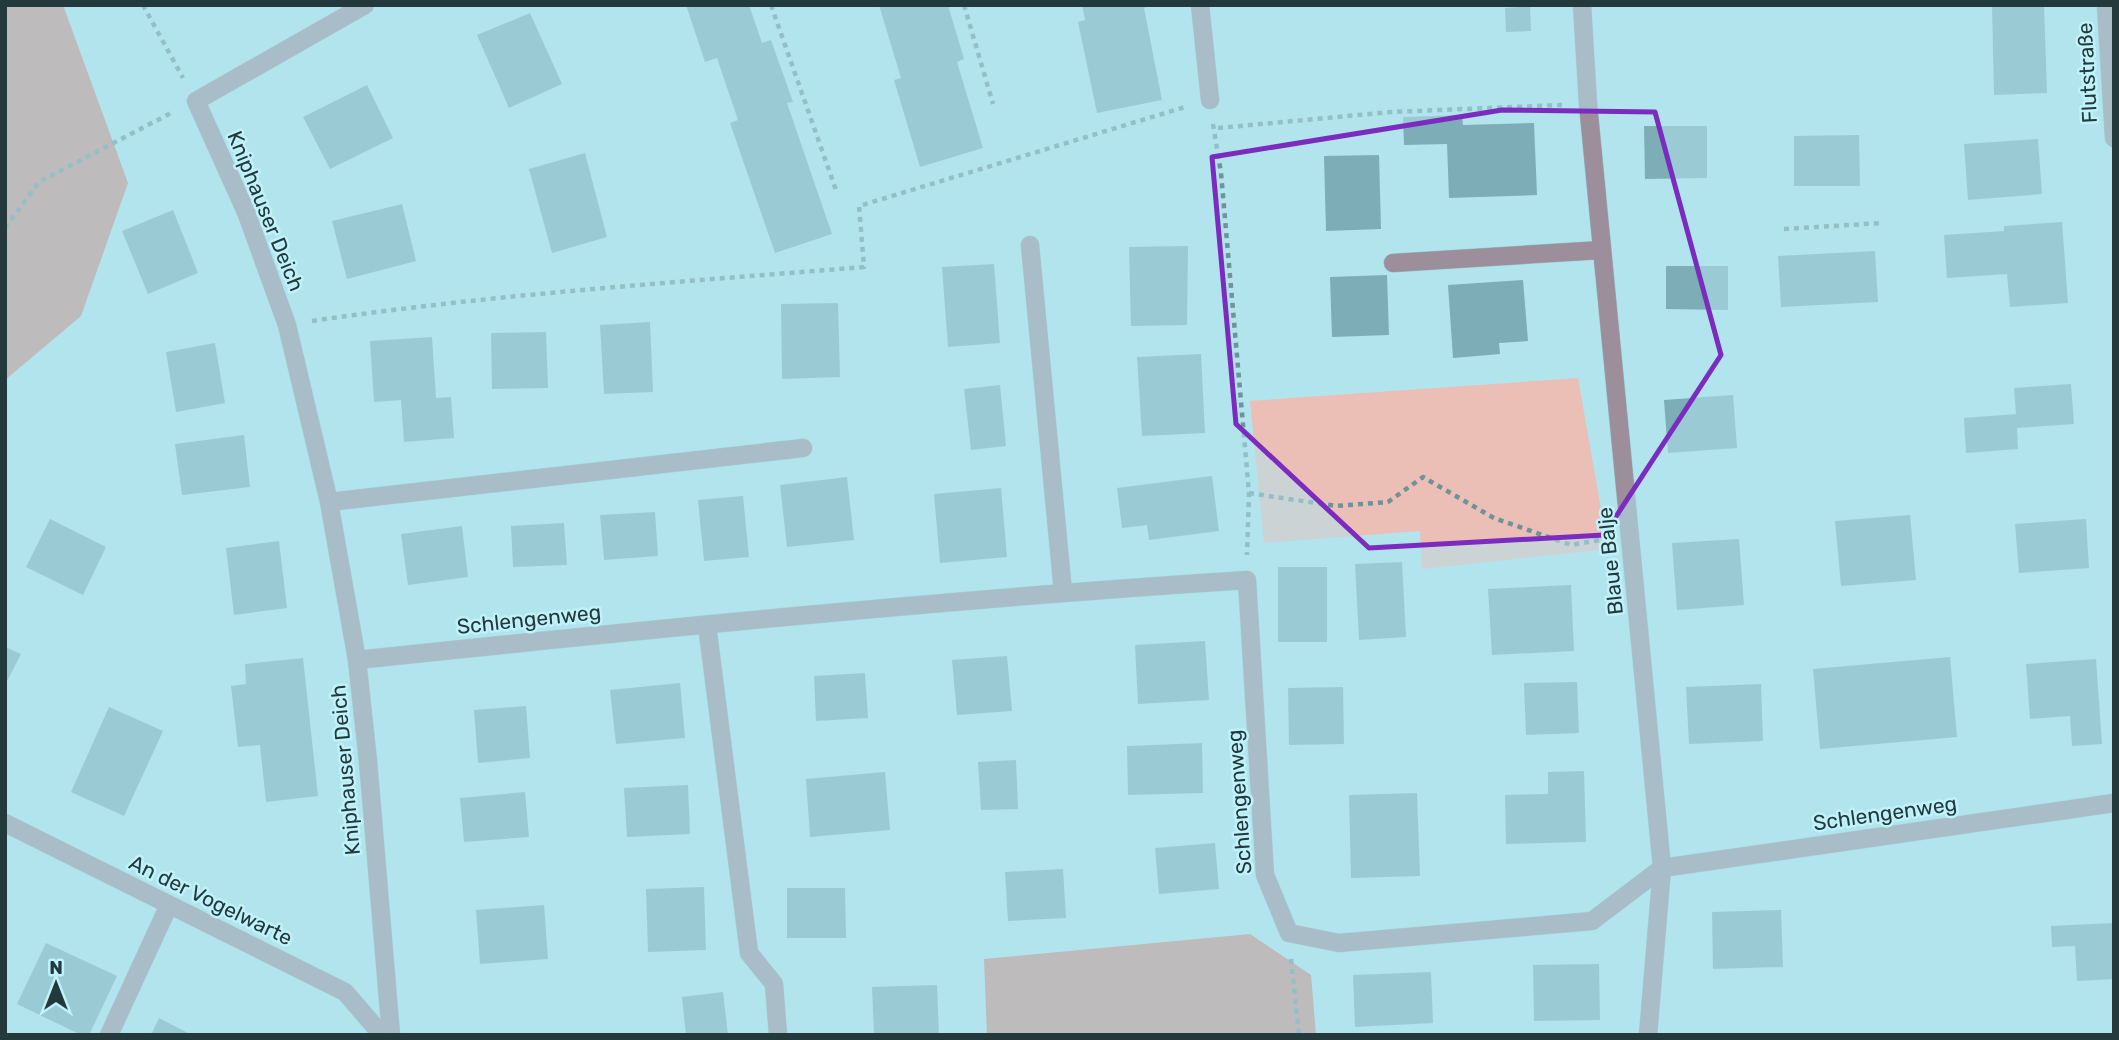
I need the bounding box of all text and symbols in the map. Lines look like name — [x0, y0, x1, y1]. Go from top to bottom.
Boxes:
street label: Flutstraße — [2072, 22, 2102, 124]
street label: Kniphauser Deich — [222, 127, 310, 295]
street label: Blaue Balje — [1592, 506, 1628, 616]
street label: Schlengenweg — [456, 599, 602, 639]
street label: Kniphauser Deich — [325, 684, 365, 856]
street label: Schlengenweg — [1221, 729, 1257, 875]
street label: Schlengenweg — [1812, 791, 1958, 835]
street label: An der Vogelwarte — [125, 850, 297, 950]
north arrow — [21, 949, 91, 1019]
text: N — [49, 956, 63, 979]

